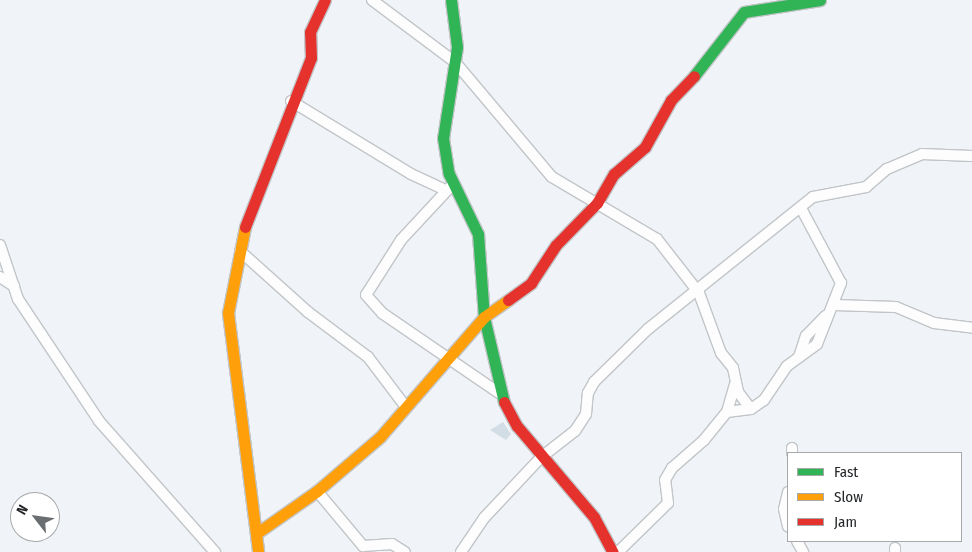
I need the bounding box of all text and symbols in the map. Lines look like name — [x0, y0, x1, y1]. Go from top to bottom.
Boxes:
legend — [787, 452, 962, 542]
text: Fast — [834, 463, 858, 481]
text: Slow — [834, 488, 863, 506]
north arrow — [10, 492, 60, 542]
text: N — [13, 502, 32, 518]
text: Jam — [834, 513, 857, 531]

